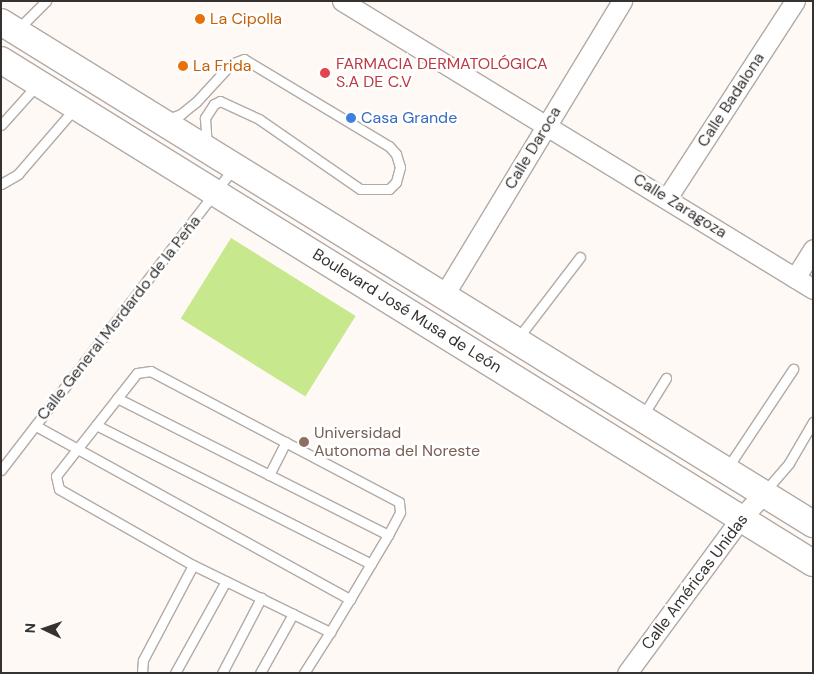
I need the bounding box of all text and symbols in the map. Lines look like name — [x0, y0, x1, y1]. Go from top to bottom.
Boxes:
place label: La Cipolla — [210, 9, 282, 29]
marker: La Cipolla — [194, 13, 206, 25]
street label: Calle Badalona — [693, 49, 769, 151]
place label: FARMACIA DERMATOLÓGICA S.A DE C.V — [336, 54, 548, 92]
place label: La Frida — [193, 56, 251, 76]
marker: La Frida — [177, 60, 189, 72]
marker: FARMACIA DERMATOLÓGICA S.A DE C.V — [318, 66, 332, 80]
street label: Calle Daroca — [501, 103, 565, 193]
place label: Casa Grande — [361, 108, 457, 128]
marker: Casa Grande — [345, 112, 357, 124]
street label: Calle Zaragoza — [630, 170, 730, 242]
street label: Calle General Merdardo de la Peña — [33, 212, 205, 424]
street label: Boulevard José Musa de León — [309, 245, 505, 377]
place label: Universidad Autonoma del Noreste — [314, 423, 480, 461]
marker: Universidad Autonoma del Noreste — [298, 436, 310, 448]
street label: Calle Américas Unidas — [638, 510, 752, 654]
north arrow — [20, 604, 70, 654]
text: N — [21, 623, 39, 634]

